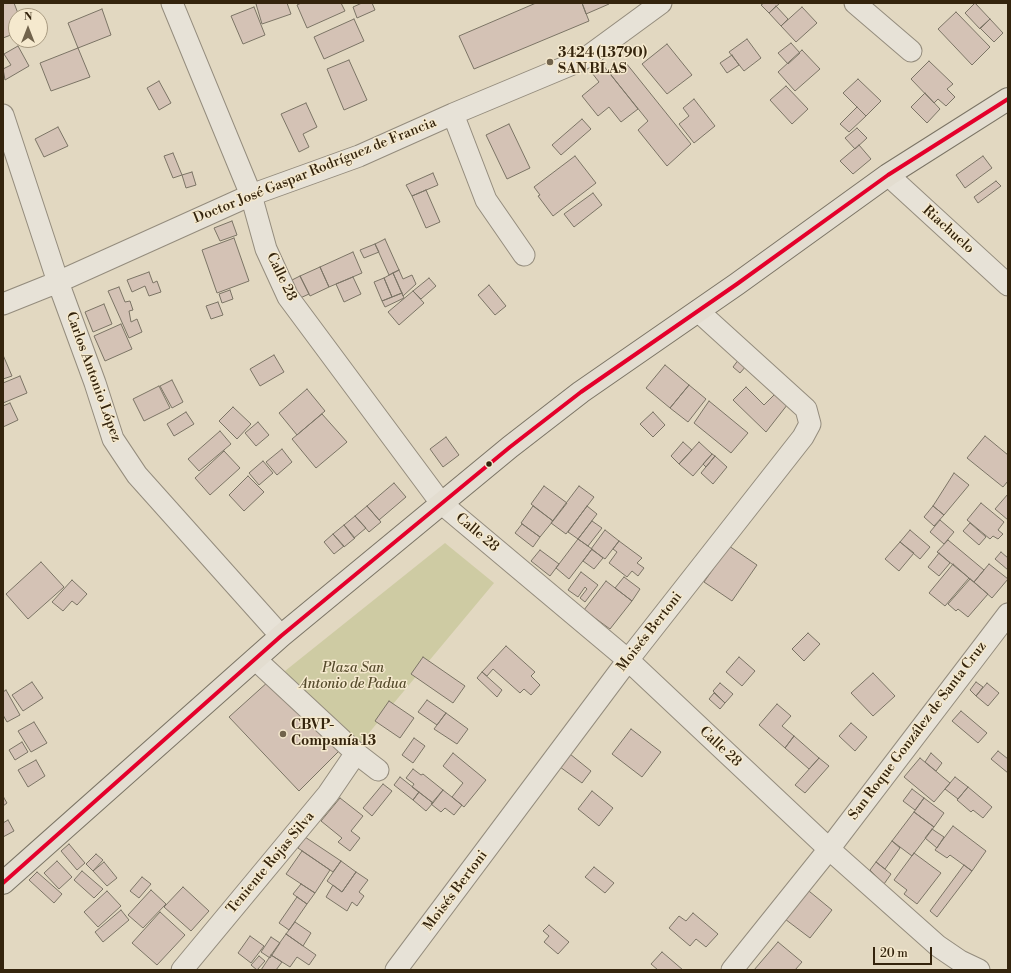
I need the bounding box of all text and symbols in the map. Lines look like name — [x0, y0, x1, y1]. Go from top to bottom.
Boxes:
north arrow — [8, 8, 48, 48]
text: N — [24, 10, 32, 24]
place label: 3424 (13790) SAN BLAS — [558, 46, 647, 78]
marker: 3424 (13790) SAN BLAS — [545, 57, 555, 67]
street label: Doctor José Gaspar Rodríguez de Francia — [191, 114, 439, 228]
street label: Riachuelo — [919, 202, 977, 258]
street label: Calle 28 — [262, 250, 300, 304]
street label: Carlos Antonio López — [62, 310, 124, 444]
unlabelled marker — [484, 459, 494, 469]
street label: Calle 28 — [452, 510, 502, 556]
street label: Moisés Bertoni — [614, 589, 686, 675]
street label: San Roque González de Santa Cruz — [845, 639, 991, 823]
park label: Plaza San Antonio de Padua — [300, 661, 406, 694]
place label: CBVP- Companía 13 — [291, 718, 376, 750]
street label: Calle 28 — [695, 723, 745, 771]
marker: CBVP- Companía 13 — [278, 729, 288, 739]
street label: Teniente Rojas Silva — [223, 809, 319, 917]
street label: Moisés Bertoni — [420, 848, 492, 934]
scale bar — [875, 939, 934, 965]
text: 20 m — [880, 946, 908, 961]

